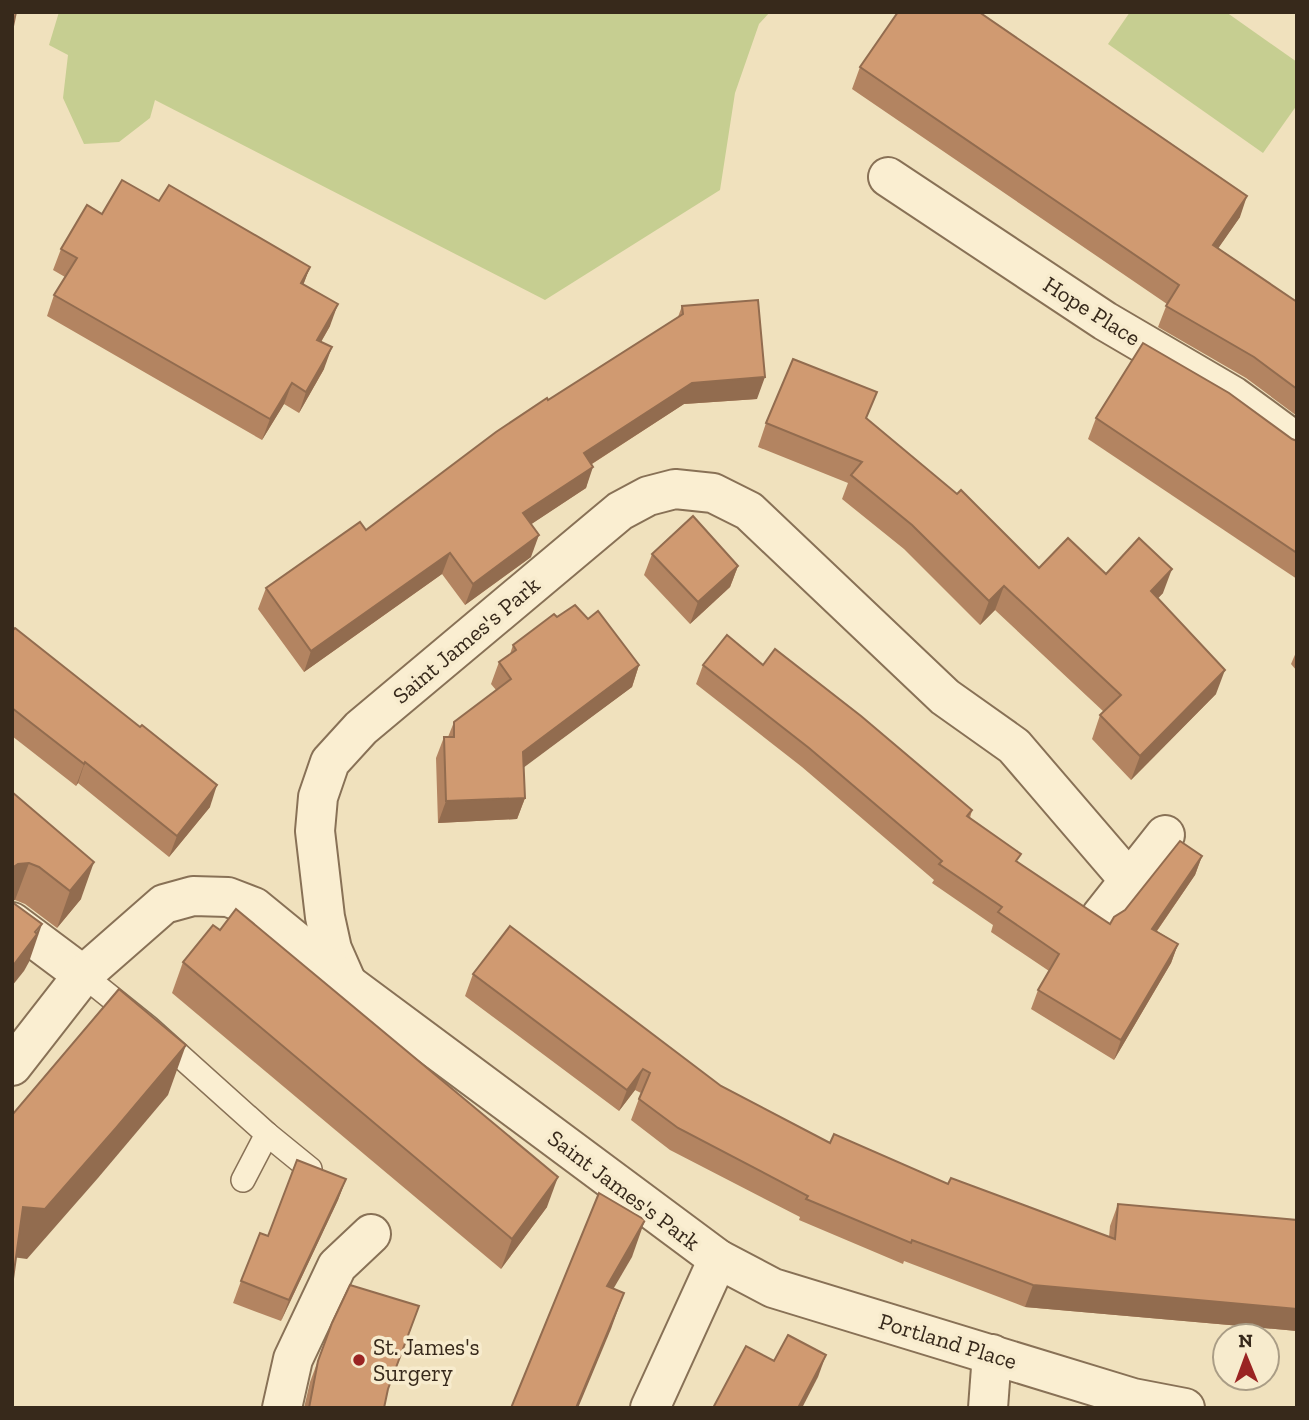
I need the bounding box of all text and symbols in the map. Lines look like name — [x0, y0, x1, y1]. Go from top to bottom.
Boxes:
street label: Hope Place — [1038, 270, 1146, 352]
street label: Saint James's Park — [387, 570, 545, 710]
street label: Saint James's Park — [542, 1124, 706, 1256]
street label: Portland Place — [876, 1307, 1020, 1375]
north arrow — [1211, 1322, 1281, 1392]
text: N — [1238, 1329, 1253, 1352]
place label: St. James's Surgery — [373, 1333, 480, 1387]
marker: St. James's Surgery — [351, 1352, 367, 1368]

